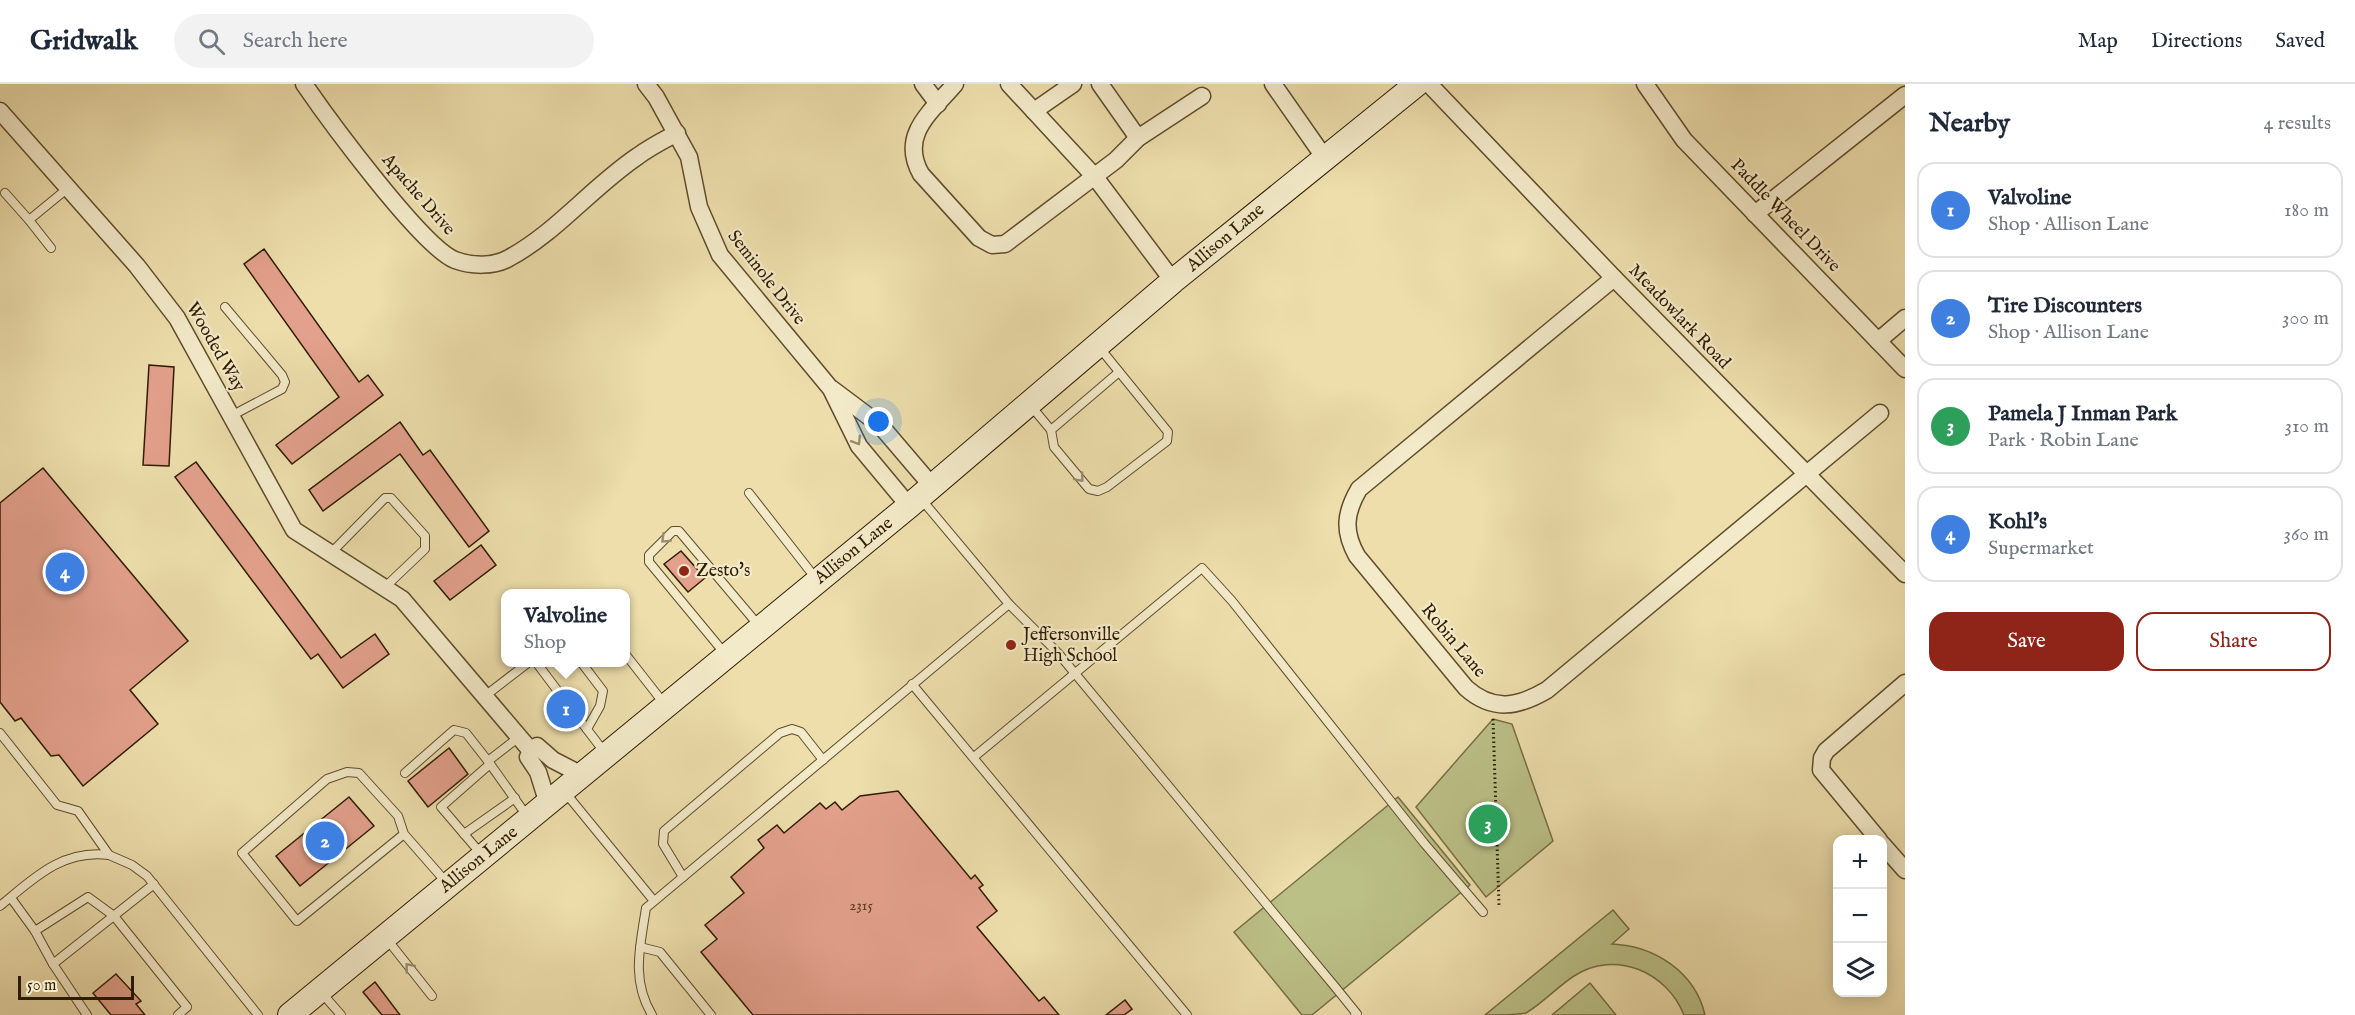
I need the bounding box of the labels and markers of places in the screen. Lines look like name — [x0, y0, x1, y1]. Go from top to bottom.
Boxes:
pin: 4 — [46, 550, 84, 594]
place label: Zesto's — [696, 560, 750, 583]
marker: Zesto's — [677, 564, 691, 578]
place label: Jeffersonville High School — [1021, 624, 1120, 668]
marker: Jeffersonville High School — [1004, 638, 1018, 652]
pin: 1 — [546, 686, 586, 732]
pin: 3 — [1468, 802, 1508, 846]
pin: 2 — [306, 818, 344, 864]

